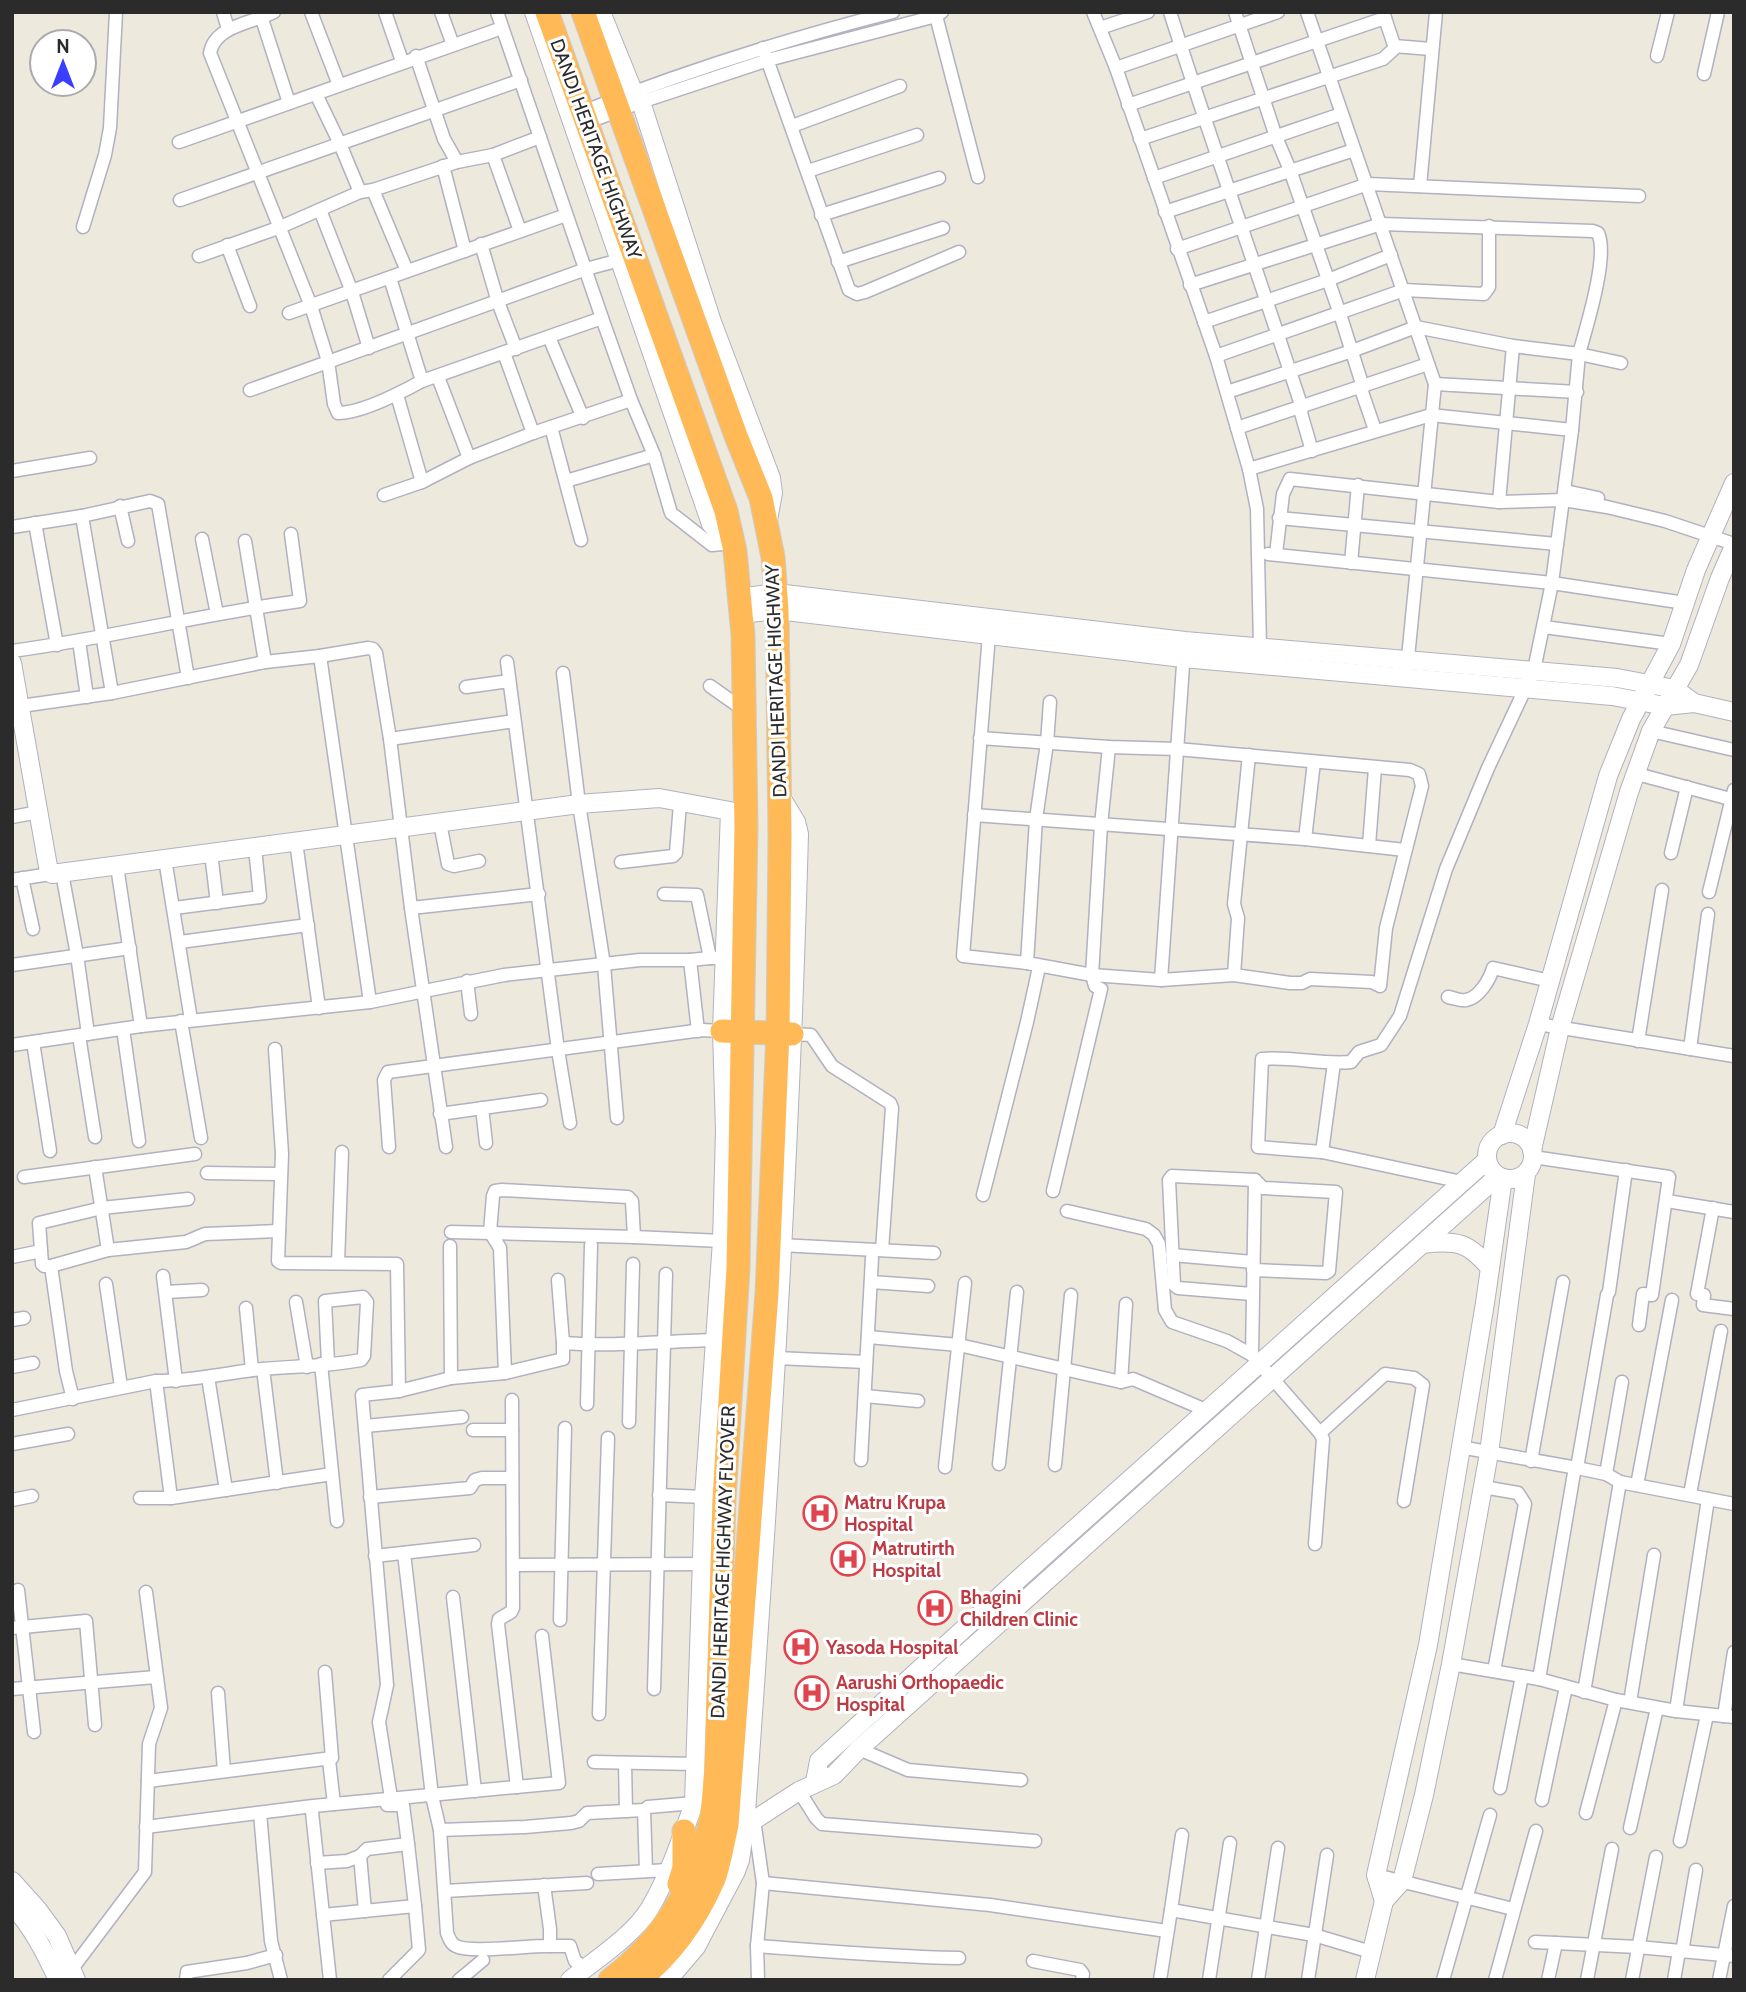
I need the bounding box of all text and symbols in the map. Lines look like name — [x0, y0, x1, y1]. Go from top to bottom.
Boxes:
north arrow — [28, 28, 98, 98]
text: N — [56, 35, 70, 58]
street label: DANDI HERITAGE HIGHWAY — [545, 36, 647, 263]
street label: DANDI HERITAGE HIGHWAY — [760, 564, 792, 798]
street label: DANDI HERITAGE HIGHWAY FLYOVER — [706, 1405, 740, 1719]
place label: Matru Krupa Hospital — [844, 1491, 946, 1536]
hospital icon: Matru Krupa Hospital — [801, 1494, 839, 1532]
place label: Matrutirth Hospital — [872, 1537, 955, 1582]
hospital icon: Matrutirth Hospital — [829, 1540, 867, 1578]
place label: Bhagini Children Clinic — [960, 1586, 1078, 1631]
hospital icon: Bhagini Children Clinic — [916, 1589, 954, 1627]
hospital icon: Yasoda Hospital — [782, 1628, 820, 1666]
place label: Yasoda Hospital — [825, 1636, 958, 1659]
place label: Aarushi Orthopaedic Hospital — [836, 1671, 1004, 1716]
hospital icon: Aarushi Orthopaedic Hospital — [793, 1674, 831, 1712]

